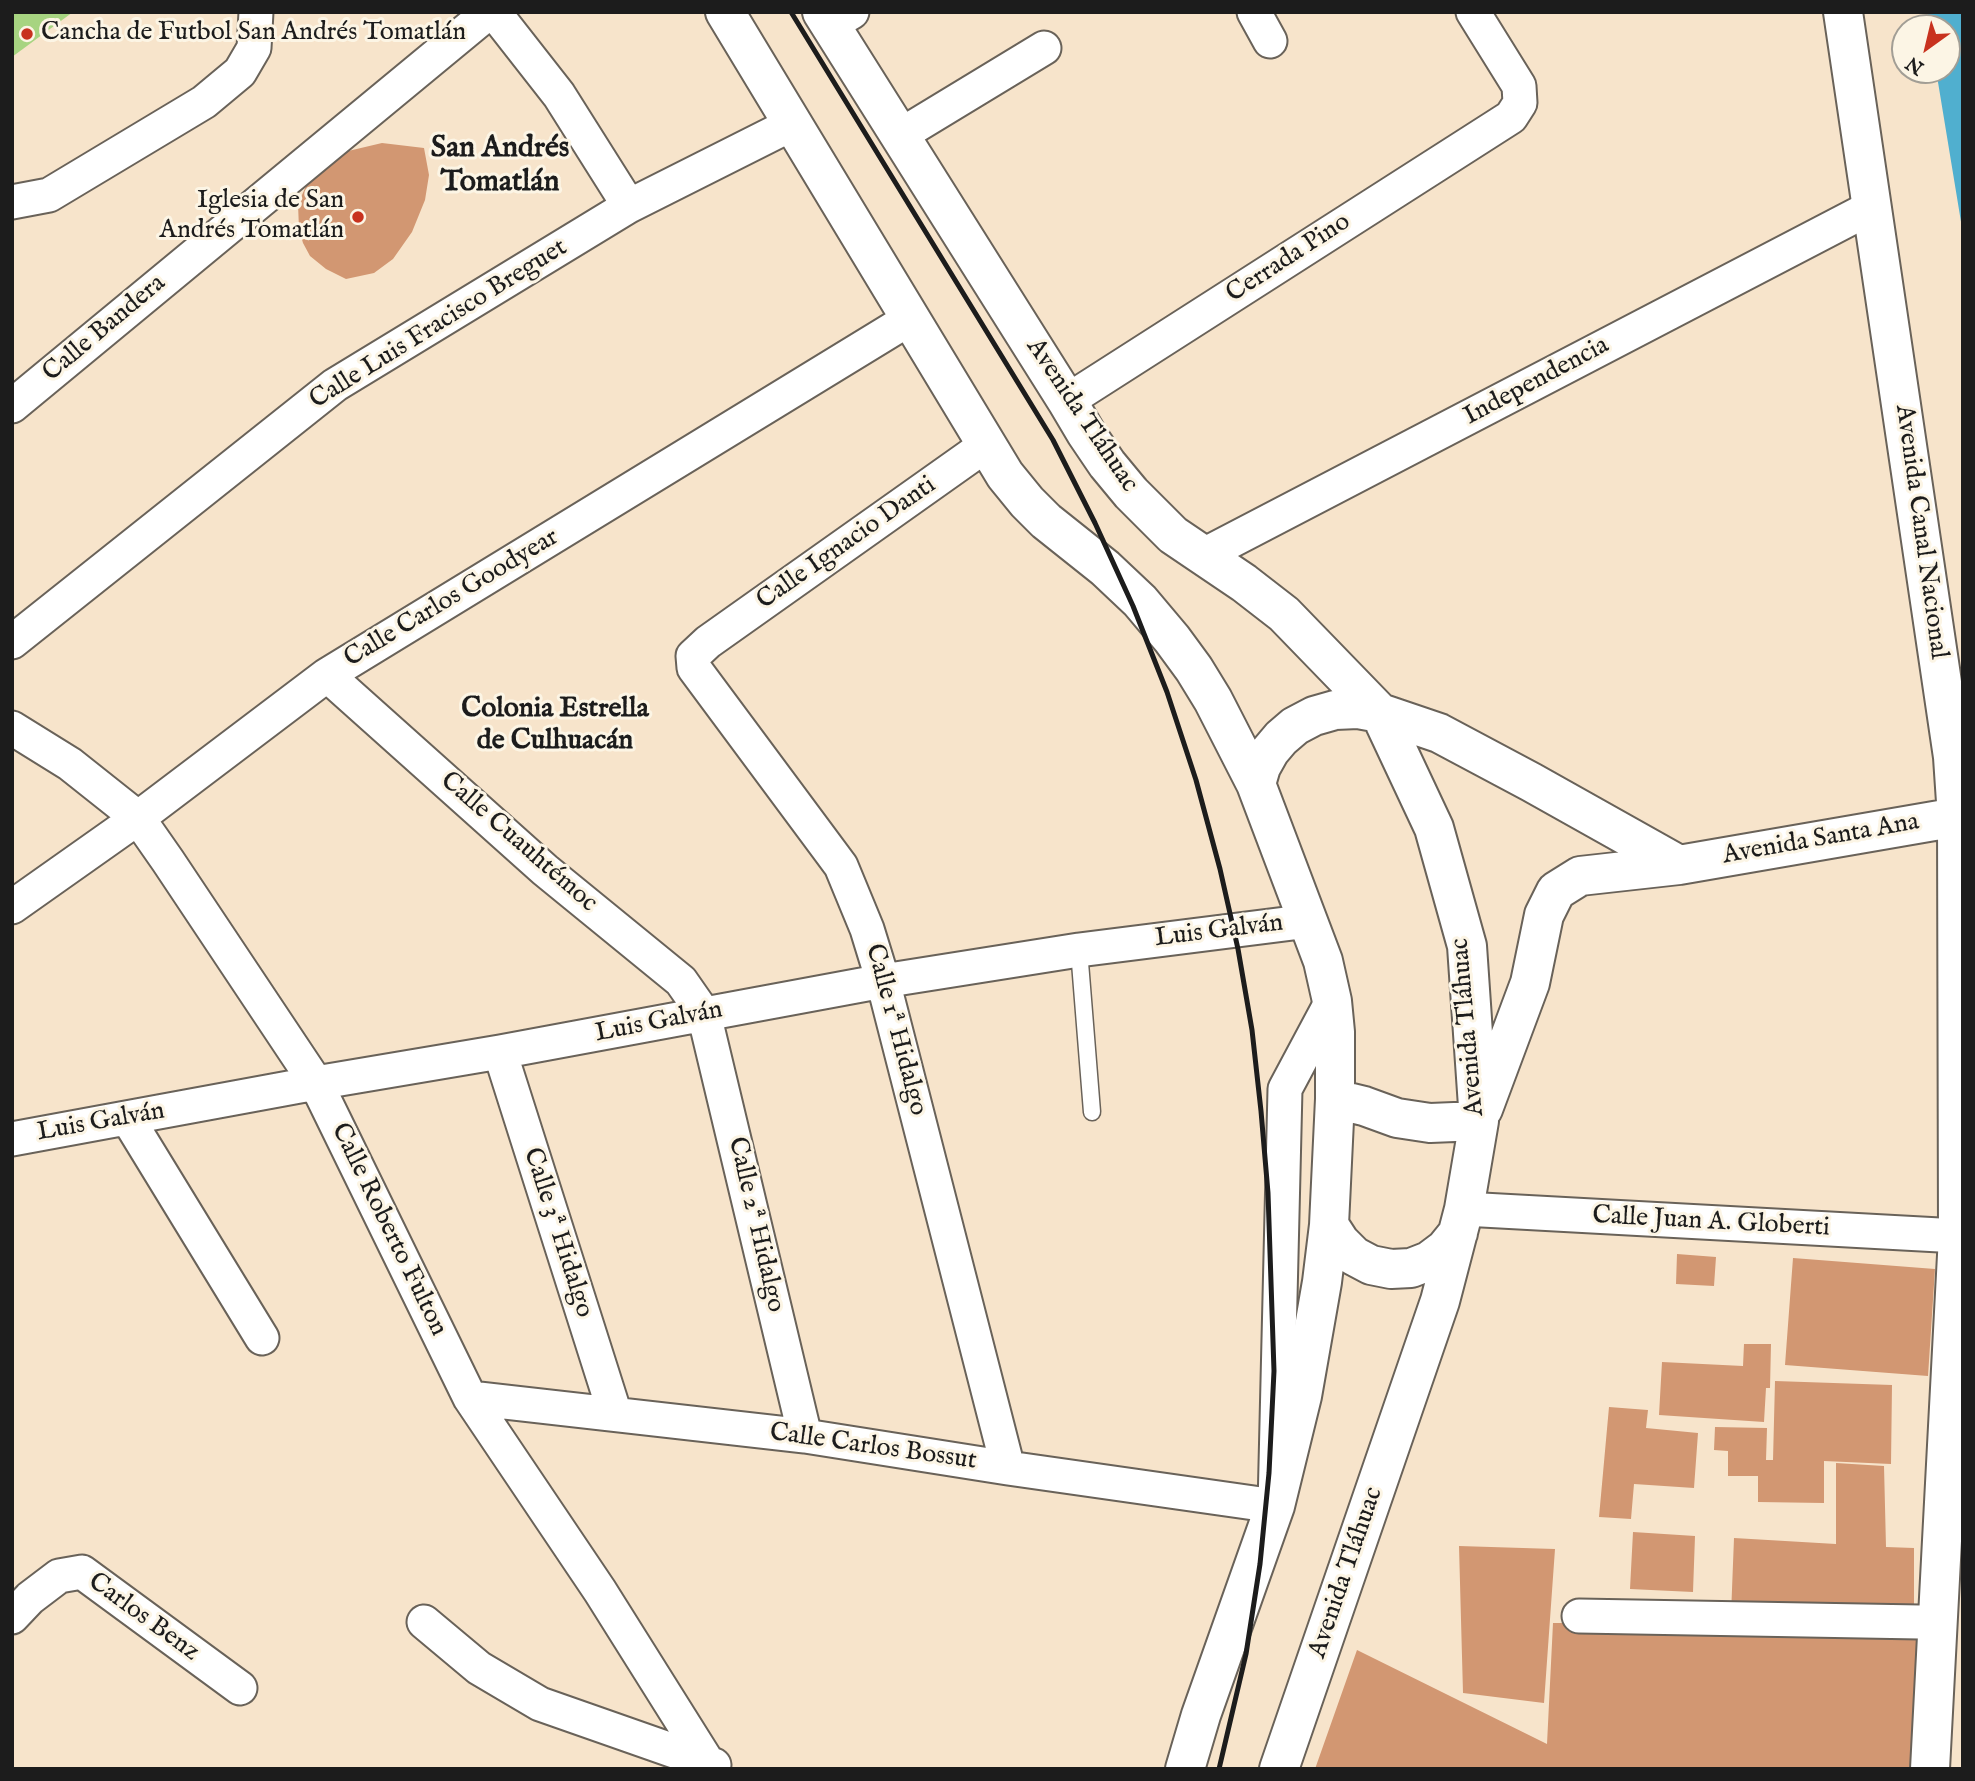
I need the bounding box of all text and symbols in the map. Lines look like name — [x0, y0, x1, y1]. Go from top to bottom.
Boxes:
north arrow — [1891, 14, 1961, 84]
place label: Cancha de Futbol San Andrés Tomatlán — [41, 18, 466, 50]
marker: Cancha de Futbol San Andrés Tomatlán — [19, 26, 35, 42]
text: N — [1902, 50, 1929, 79]
district label: San Andrés Tomatlán — [431, 132, 569, 202]
place label: Iglesia de San Andrés Tomatlán — [159, 186, 344, 248]
street label: Cerrada Pino — [1221, 207, 1357, 311]
marker: Iglesia de San Andrés Tomatlán — [350, 209, 366, 225]
street label: Calle Luis Fracisco Breguet — [305, 233, 573, 417]
street label: Calle Bandera — [37, 269, 173, 389]
street label: Independencia — [1459, 331, 1615, 433]
street label: Avenida Tláhuac — [1018, 333, 1144, 499]
street label: Avenida Canal Nacional — [1887, 403, 1953, 661]
street label: Calle Ignacio Danti — [751, 471, 943, 617]
street label: Calle Carlos Goodyear — [339, 523, 565, 675]
district label: Colonia Estrella de Culhuacán — [461, 693, 649, 759]
street label: Calle Cuauhtémoc — [433, 766, 603, 920]
street label: Avenida Santa Ana — [1720, 807, 1922, 873]
street label: Luis Galván — [1153, 909, 1285, 955]
street label: Avenida Tláhuac — [1446, 937, 1492, 1117]
street label: Calle 1ª Hidalgo — [857, 941, 933, 1119]
street label: Luis Galván — [593, 995, 725, 1051]
street label: Luis Galván — [35, 1096, 167, 1150]
street label: Calle Roberto Fulton — [323, 1119, 453, 1341]
street label: Calle 2ª Hidalgo — [720, 1134, 790, 1316]
street label: Calle 3ª Hidalgo — [515, 1144, 599, 1322]
street label: Calle Juan A. Globerti — [1591, 1201, 1831, 1245]
street label: Calle Carlos Bossut — [768, 1418, 978, 1478]
street label: Avenida Tláhuac — [1303, 1483, 1391, 1663]
street label: Carlos Benz — [81, 1567, 205, 1669]

